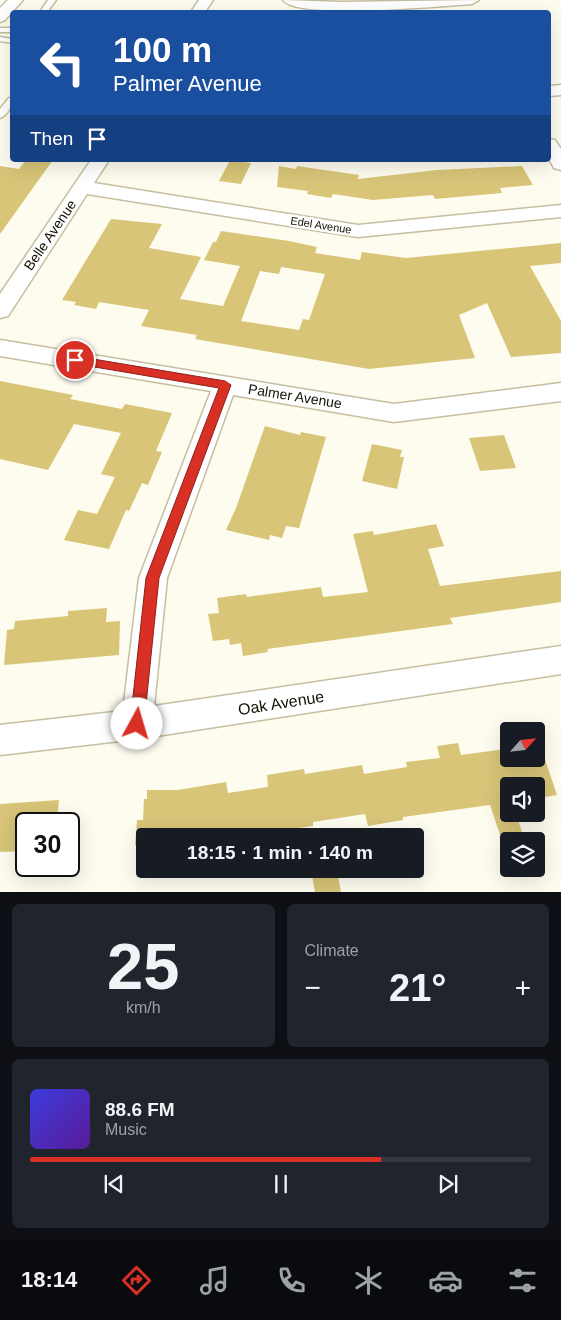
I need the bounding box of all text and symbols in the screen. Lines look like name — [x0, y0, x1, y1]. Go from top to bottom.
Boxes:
icon: left — [30, 30, 95, 95]
text: 100 m — [113, 30, 212, 69]
text: Palmer Avenue — [113, 71, 262, 96]
icon: arrive — [83, 125, 111, 153]
text: Then — [30, 128, 73, 149]
street label: Belle Avenue — [21, 197, 80, 273]
street label: Edel Avenue — [290, 214, 352, 236]
pin — [54, 339, 96, 381]
icon: arrive — [61, 346, 89, 374]
street label: Palmer Avenue — [247, 381, 343, 411]
street label: Oak Avenue — [237, 688, 325, 718]
position arrow — [110, 697, 162, 749]
north arrow — [500, 722, 545, 768]
map controls — [500, 722, 545, 877]
button: sound — [500, 777, 545, 822]
speed limit sign: 30 — [15, 812, 80, 877]
button: layers — [500, 832, 545, 877]
text: 18:15 · 1 min · 140 m — [187, 842, 373, 863]
text: 25 — [107, 930, 179, 1003]
text: Climate — [305, 942, 359, 959]
text: 21° — [389, 967, 446, 1009]
text: − — [305, 972, 321, 1003]
text: + — [515, 972, 531, 1003]
text: km/h — [126, 999, 161, 1016]
text: 88.6 FM — [105, 1099, 175, 1120]
text: Music — [105, 1121, 147, 1138]
icon: previous — [100, 1170, 128, 1198]
icon: pause — [267, 1170, 295, 1198]
icon: next — [434, 1170, 462, 1198]
icon: directions — [119, 1263, 154, 1298]
icon: music — [197, 1263, 232, 1298]
icon: phone — [274, 1263, 309, 1298]
icon: climate — [351, 1263, 386, 1298]
icon: car — [428, 1263, 463, 1298]
icon: filters — [505, 1263, 540, 1298]
text: 18:14 — [21, 1267, 77, 1292]

